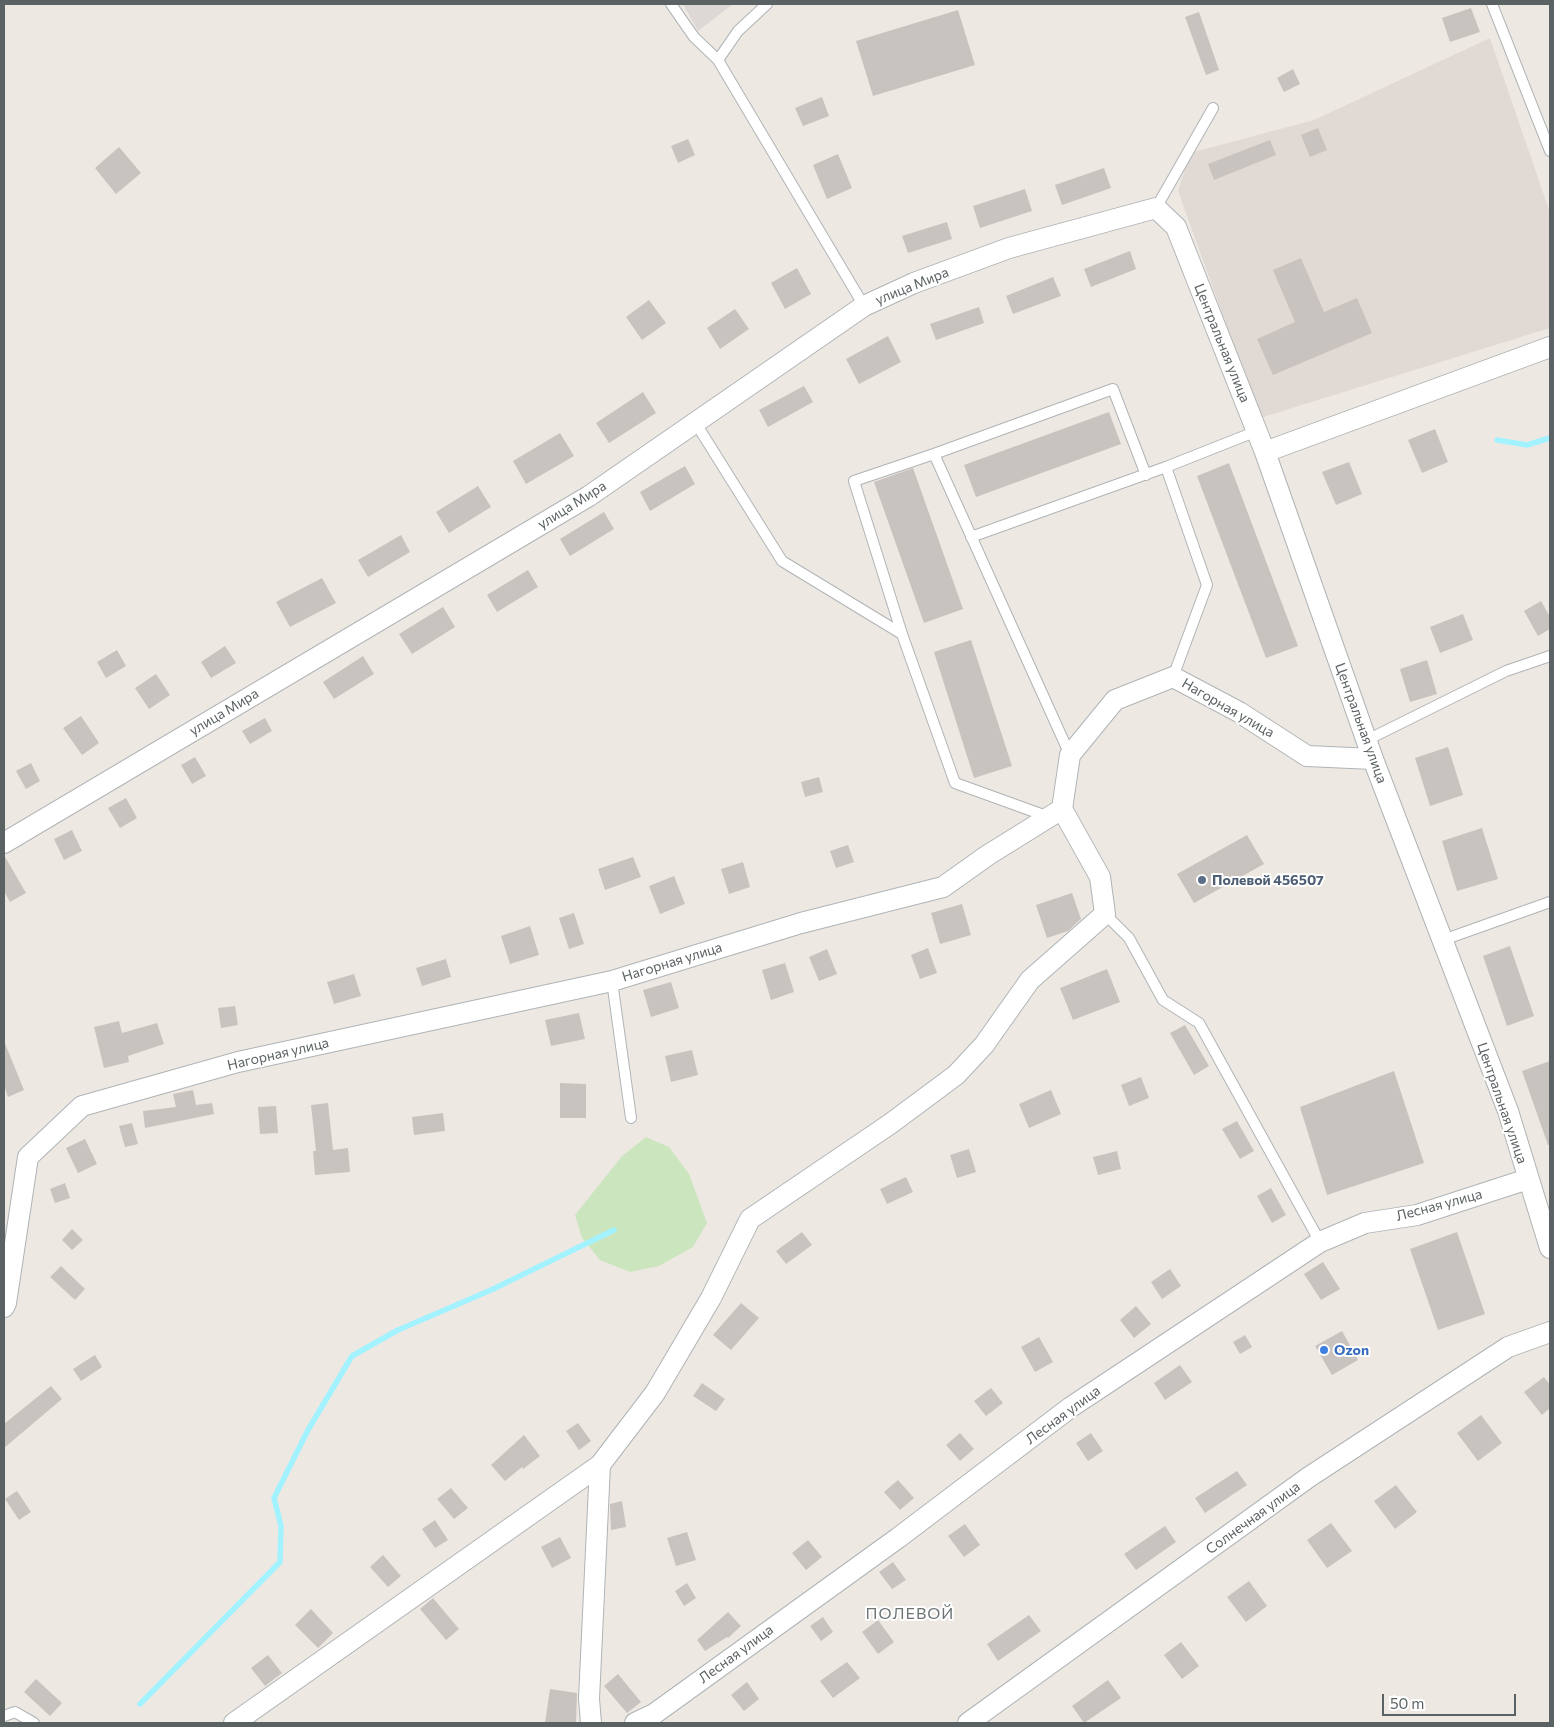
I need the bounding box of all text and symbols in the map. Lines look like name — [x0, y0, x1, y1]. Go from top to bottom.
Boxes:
street label: улица Мира — [873, 264, 951, 308]
street label: Центральная улица — [1190, 281, 1254, 405]
street label: улица Мира — [535, 477, 609, 533]
street label: Центральная улица — [1331, 660, 1391, 786]
street label: Нагорная улица — [1179, 675, 1277, 741]
street label: улица Мира — [186, 685, 262, 739]
place label: Полевой 456507 — [1212, 872, 1324, 888]
marker: Полевой 456507 — [1196, 874, 1208, 886]
street label: Нагорная улица — [620, 939, 724, 985]
street label: Нагорная улица — [225, 1034, 331, 1074]
street label: Центральная улица — [1473, 1040, 1531, 1166]
street label: Лесная улица — [1394, 1185, 1484, 1225]
place label: Ozon — [1334, 1342, 1369, 1358]
marker: Ozon — [1318, 1344, 1330, 1356]
street label: Лесная улица — [1022, 1382, 1104, 1448]
street label: Солнечная улица — [1203, 1478, 1303, 1558]
district label: ПОЛЕВОЙ — [865, 1604, 955, 1624]
street label: Лесная улица — [695, 1621, 777, 1687]
scale bar — [1384, 1684, 1518, 1716]
text: 50 m — [1390, 1694, 1424, 1712]

